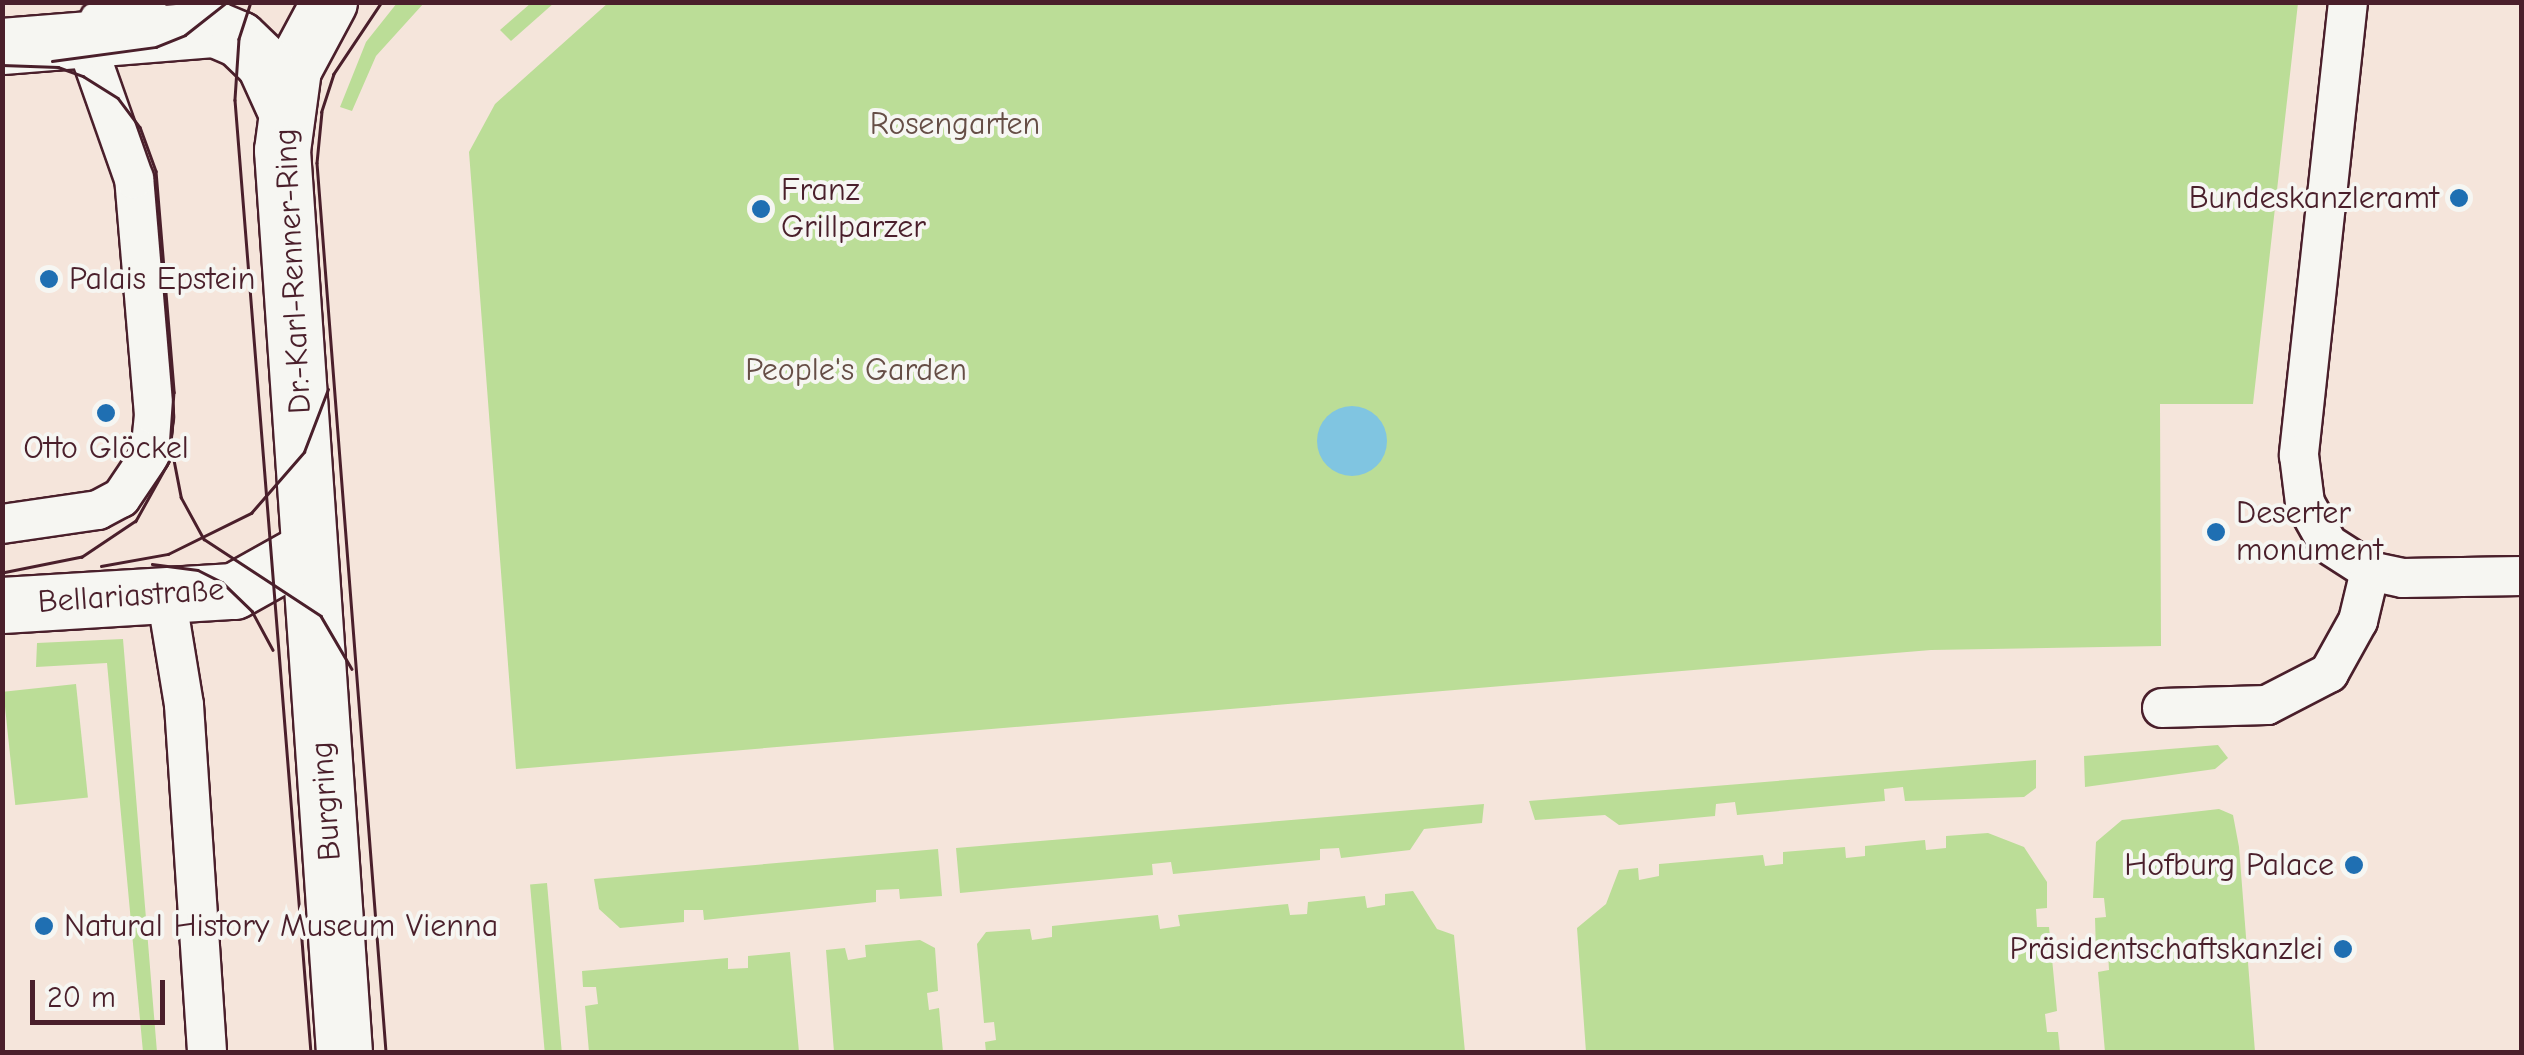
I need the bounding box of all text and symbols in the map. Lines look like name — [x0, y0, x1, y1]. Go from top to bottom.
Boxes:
park label: Rosengarten — [870, 105, 1040, 143]
street label: Dr.-Karl-Renner-Ring — [266, 127, 320, 415]
place label: Franz Grillparzer — [781, 172, 926, 247]
place label: Bundeskanzleramt — [2189, 179, 2439, 217]
marker: Bundeskanzleramt — [2448, 187, 2470, 209]
marker: Franz Grillparzer — [750, 198, 772, 220]
place label: Palais Epstein — [69, 260, 255, 298]
marker: Palais Epstein — [38, 268, 60, 290]
park label: People's Garden — [745, 351, 967, 389]
marker: Otto Glöckel — [95, 402, 117, 424]
place label: Otto Glöckel — [23, 429, 189, 467]
place label: Deserter monument — [2236, 495, 2383, 570]
marker: Deserter monument — [2205, 521, 2227, 543]
street label: Bellariastraße — [36, 570, 226, 622]
street label: Burgring — [303, 740, 349, 862]
place label: Hofburg Palace — [2124, 846, 2334, 884]
marker: Hofburg Palace — [2343, 854, 2365, 876]
place label: Natural History Museum Vienna — [64, 907, 498, 945]
marker: Natural History Museum Vienna — [33, 915, 55, 937]
place label: Präsidentschaftskanzlei — [2009, 930, 2323, 968]
marker: Präsidentschaftskanzlei — [2332, 938, 2354, 960]
scale bar — [35, 960, 170, 1022]
text: 20 m — [47, 980, 116, 1015]

